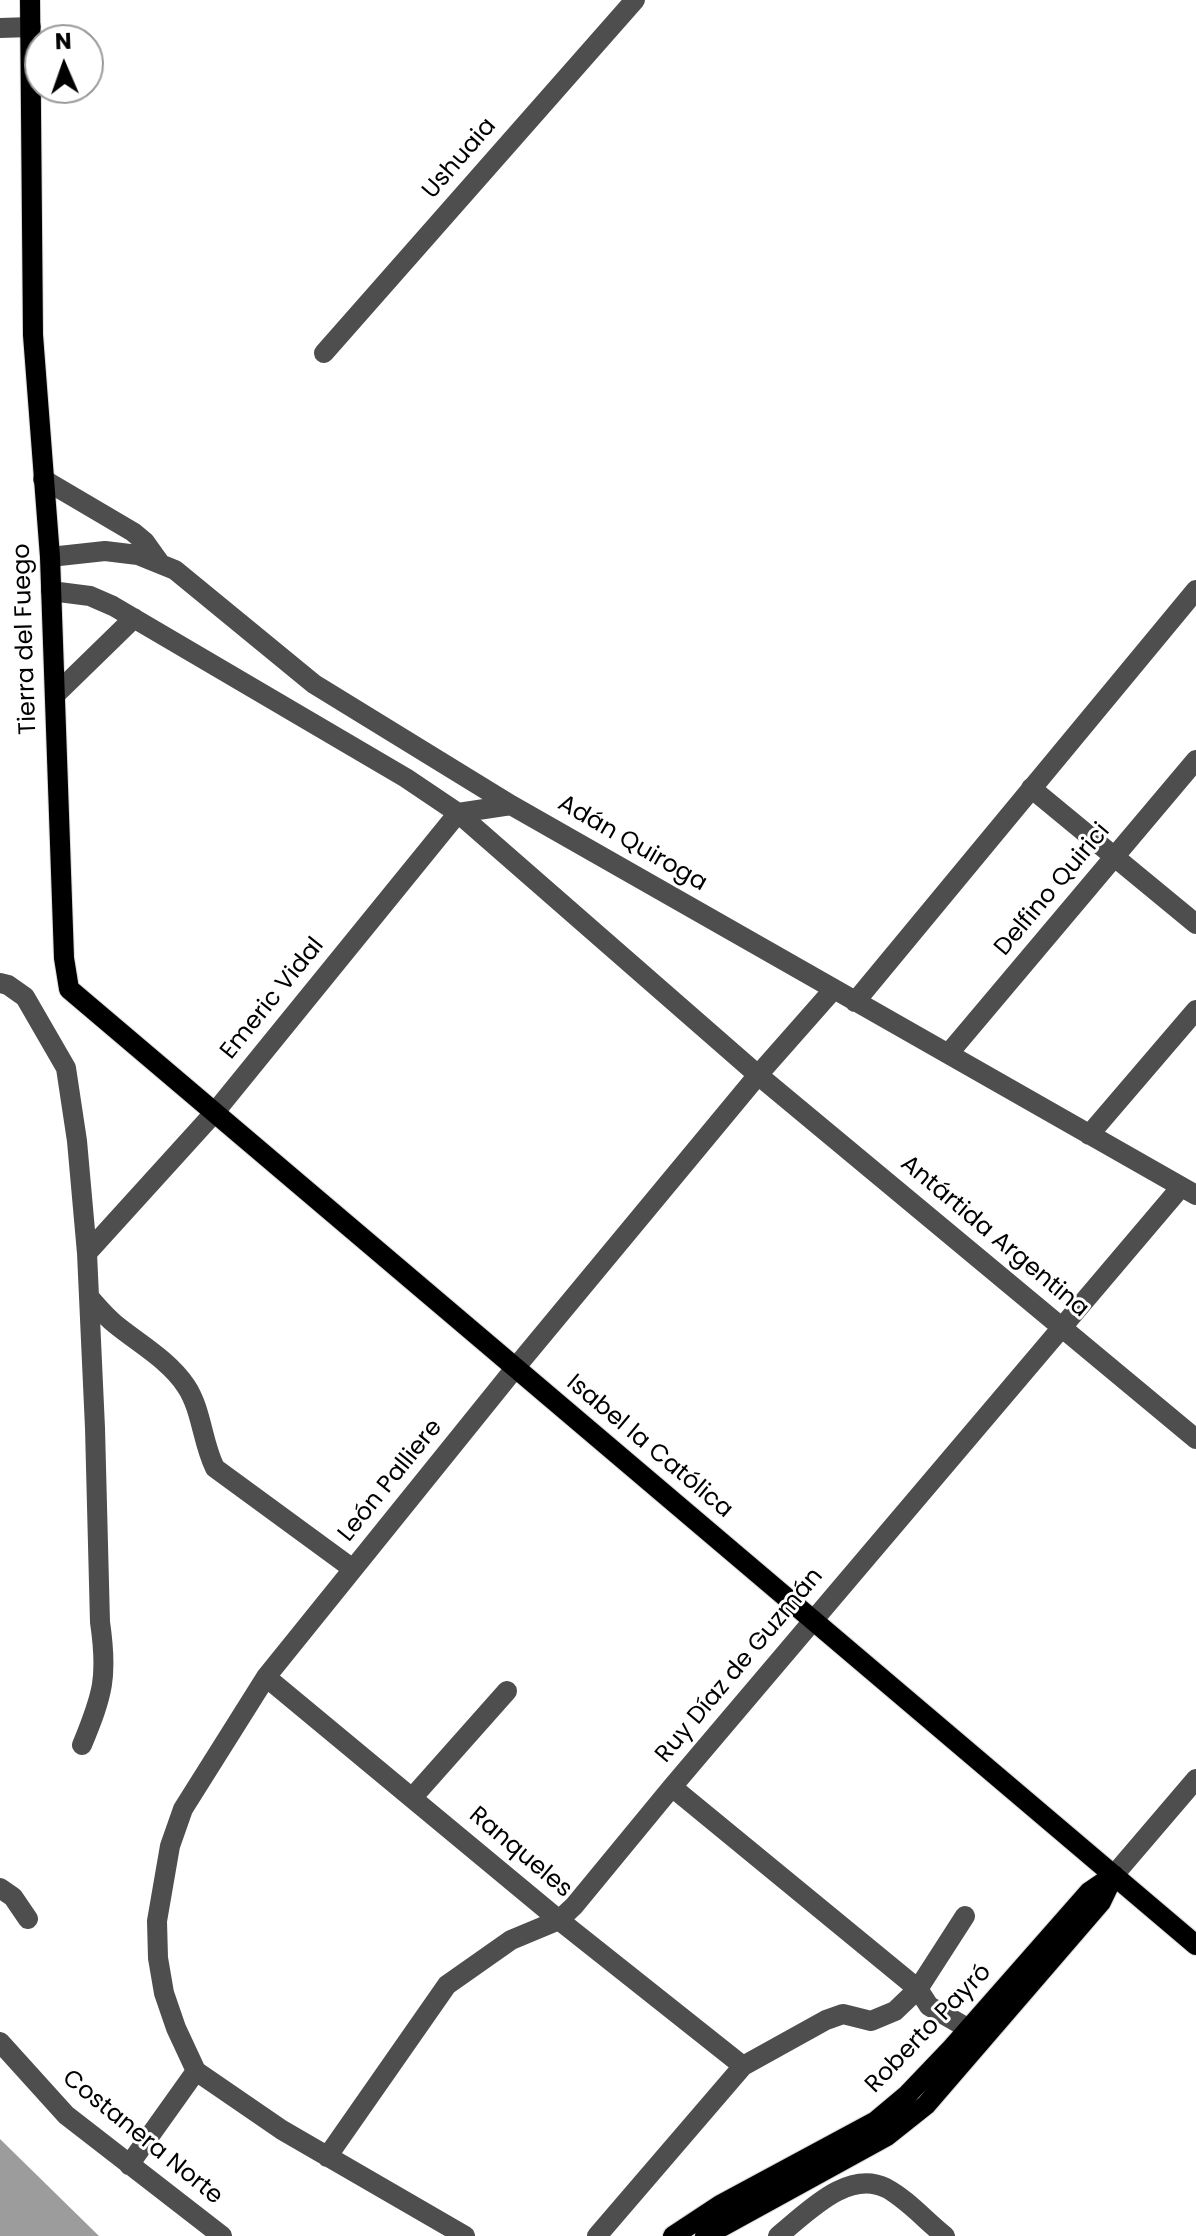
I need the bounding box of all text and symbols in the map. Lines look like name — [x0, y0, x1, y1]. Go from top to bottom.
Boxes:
north arrow — [24, 24, 104, 104]
text: N — [54, 26, 72, 57]
street label: Ushuaia — [417, 113, 503, 205]
street label: Tierra del Fuego — [8, 543, 44, 735]
street label: Adán Quiroga — [552, 790, 712, 898]
street label: Delfino Quirici — [989, 818, 1117, 962]
street label: Emeric Vidal — [215, 932, 331, 1066]
street label: Antártida Argentina — [894, 1150, 1094, 1324]
street label: Isabel la Católica — [560, 1369, 738, 1525]
street label: León Palliere — [333, 1414, 449, 1548]
street label: Ruy Díaz de Guzmán — [650, 1563, 830, 1769]
street label: Ranqueles — [463, 1801, 577, 1905]
street label: Roberto Payró — [860, 1958, 998, 2100]
street label: Costanera Norte — [56, 2065, 228, 2211]

